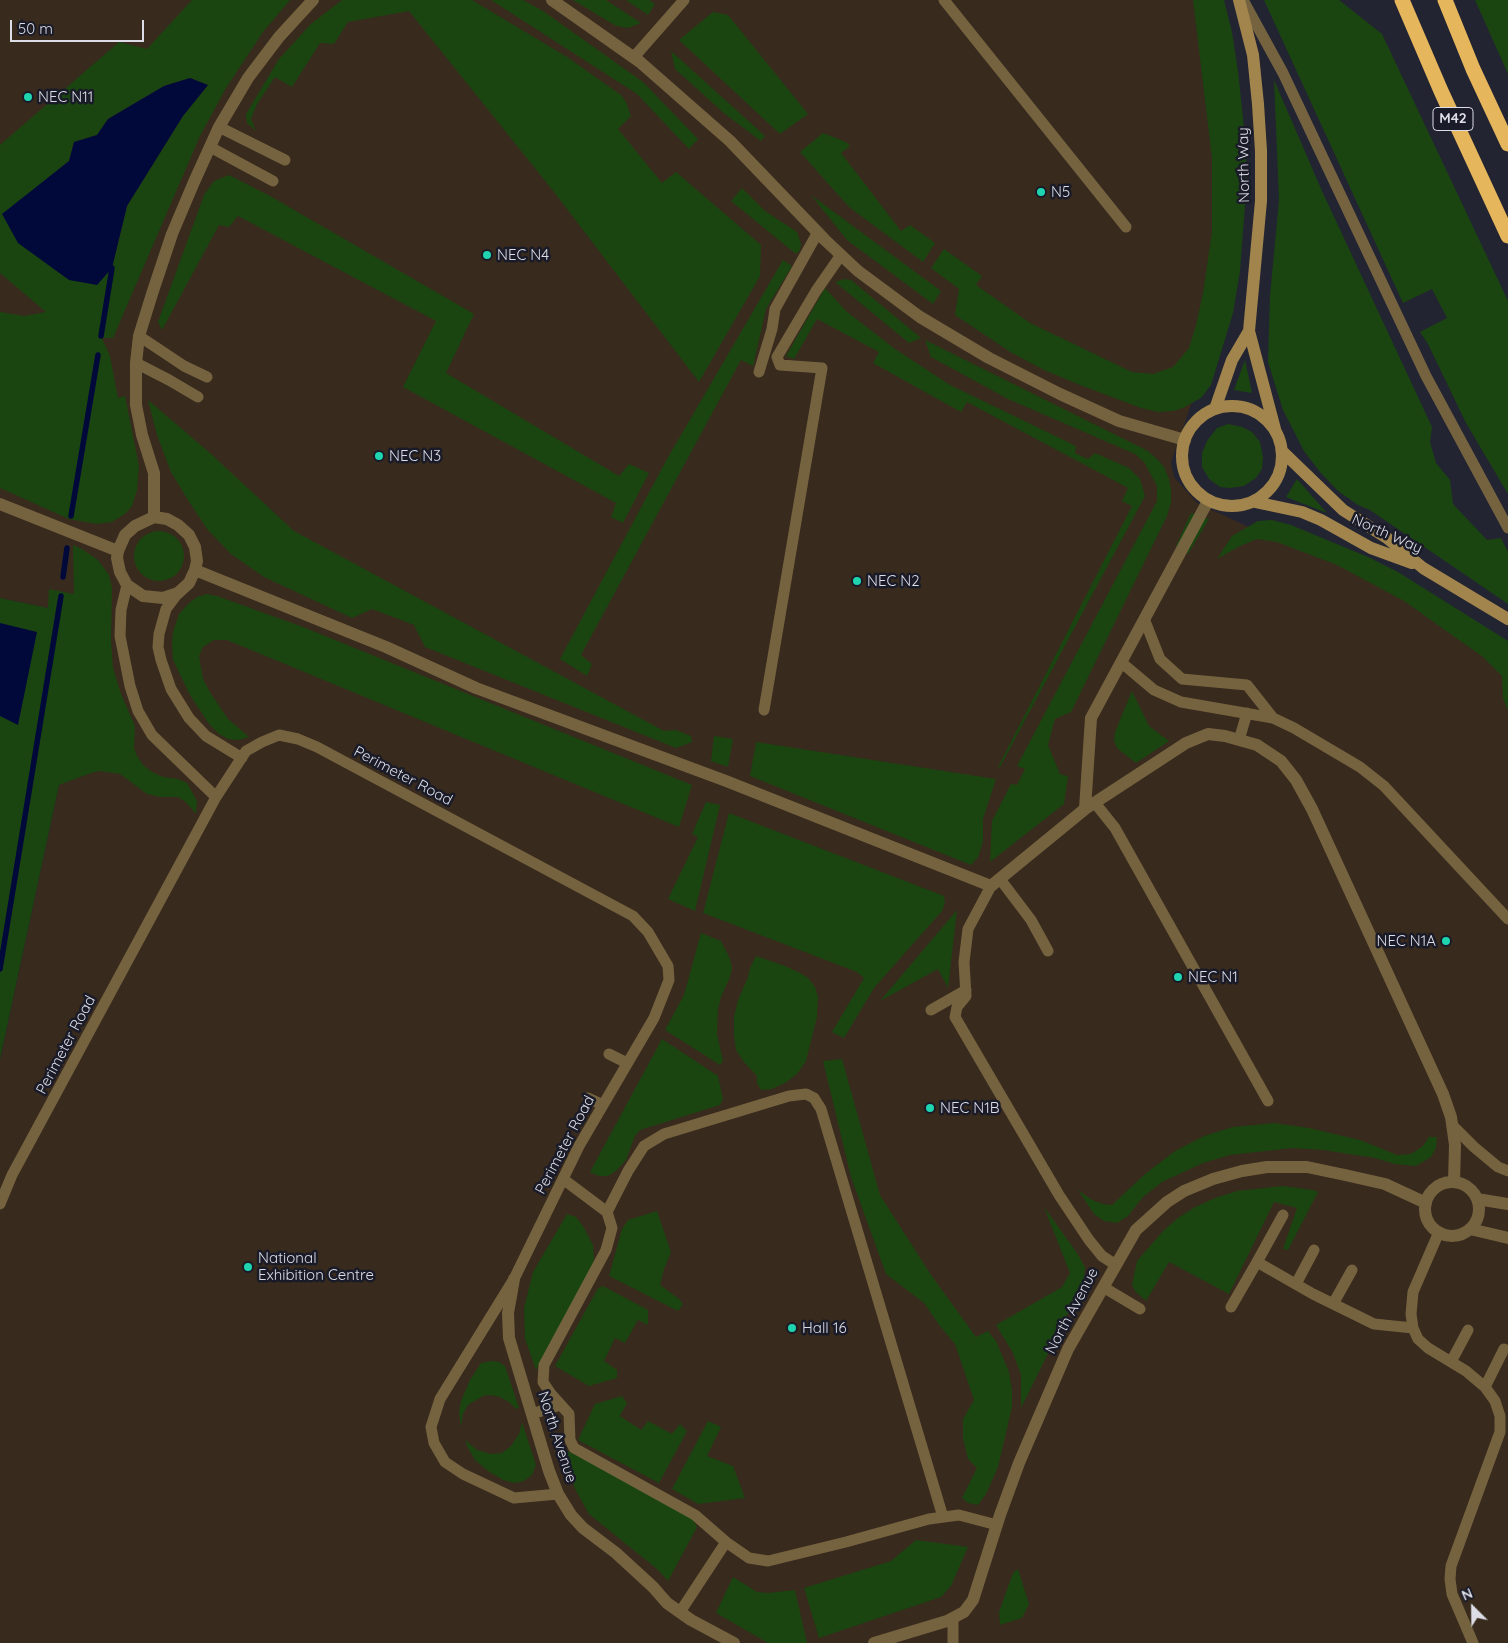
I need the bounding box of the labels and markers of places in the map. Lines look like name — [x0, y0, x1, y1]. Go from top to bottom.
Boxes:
place label: NEC N11 — [38, 88, 93, 106]
marker: NEC N11 — [22, 91, 34, 103]
place label: N5 — [1051, 183, 1070, 201]
marker: N5 — [1035, 186, 1047, 198]
place label: NEC N4 — [497, 246, 549, 264]
marker: NEC N4 — [481, 249, 493, 261]
place label: NEC N3 — [389, 447, 441, 465]
marker: NEC N3 — [373, 450, 385, 462]
place label: NEC N2 — [867, 572, 920, 590]
marker: NEC N2 — [851, 575, 863, 587]
place label: NEC N1A — [1376, 932, 1436, 950]
marker: NEC N1A — [1440, 935, 1452, 947]
place label: NEC N1 — [1188, 968, 1238, 986]
marker: NEC N1 — [1172, 971, 1184, 983]
place label: NEC N1B — [940, 1099, 1000, 1117]
marker: NEC N1B — [924, 1102, 936, 1114]
place label: National Exhibition Centre — [258, 1249, 374, 1284]
marker: National Exhibition Centre — [242, 1261, 254, 1273]
place label: Hall 16 — [802, 1319, 847, 1337]
marker: Hall 16 — [786, 1322, 798, 1334]

